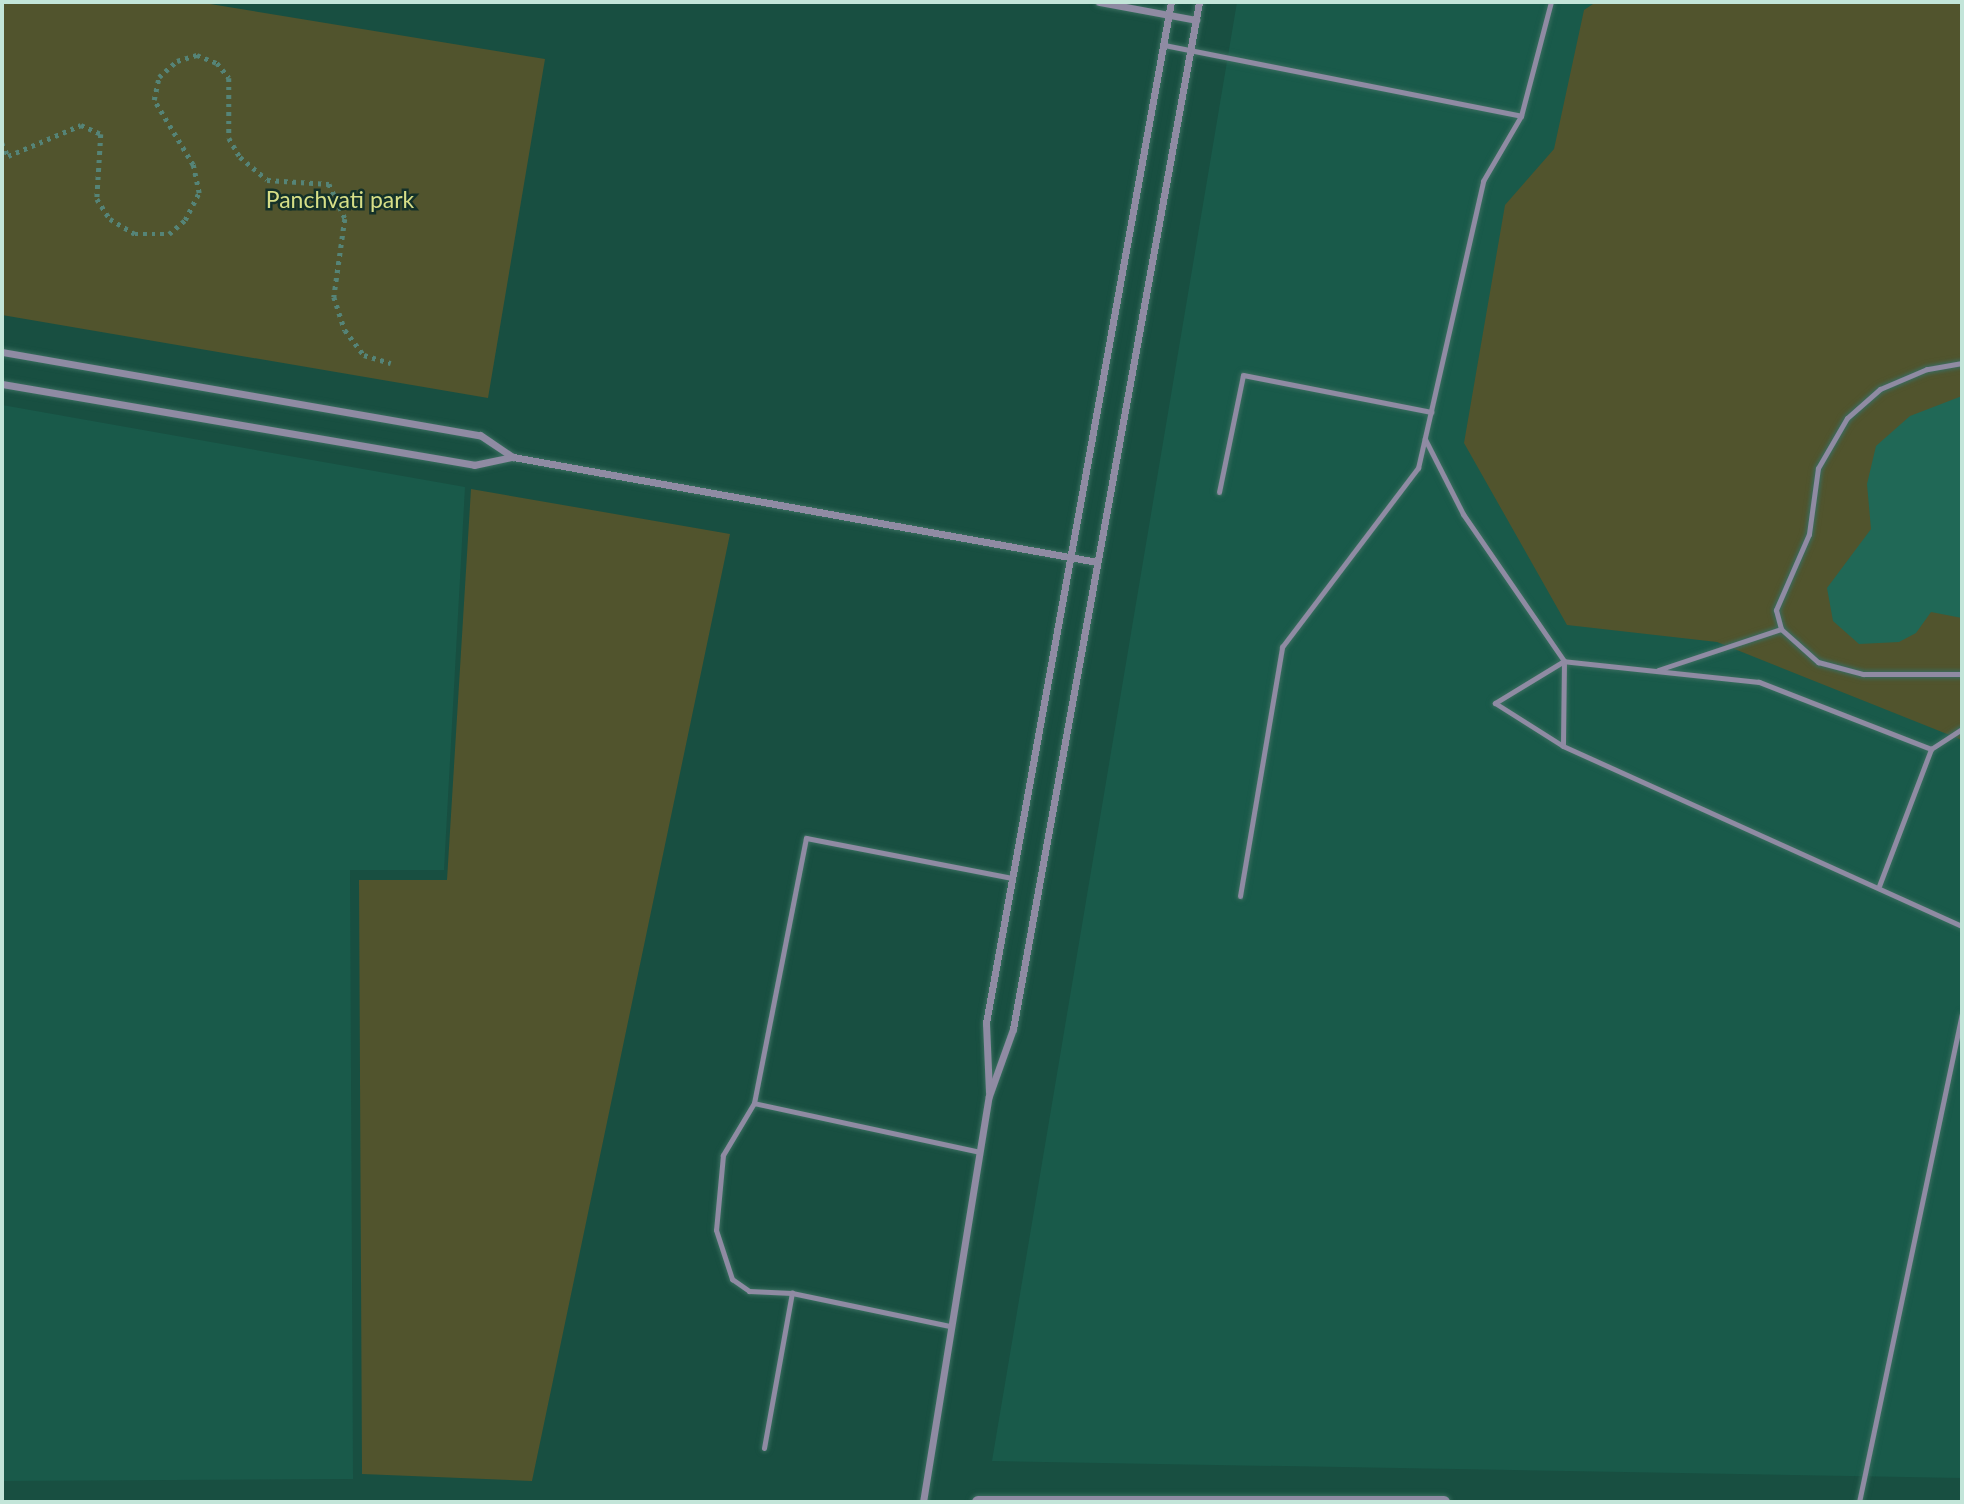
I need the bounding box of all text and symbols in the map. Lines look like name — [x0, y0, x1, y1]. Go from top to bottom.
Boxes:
park label: Panchvati park — [266, 185, 414, 213]

